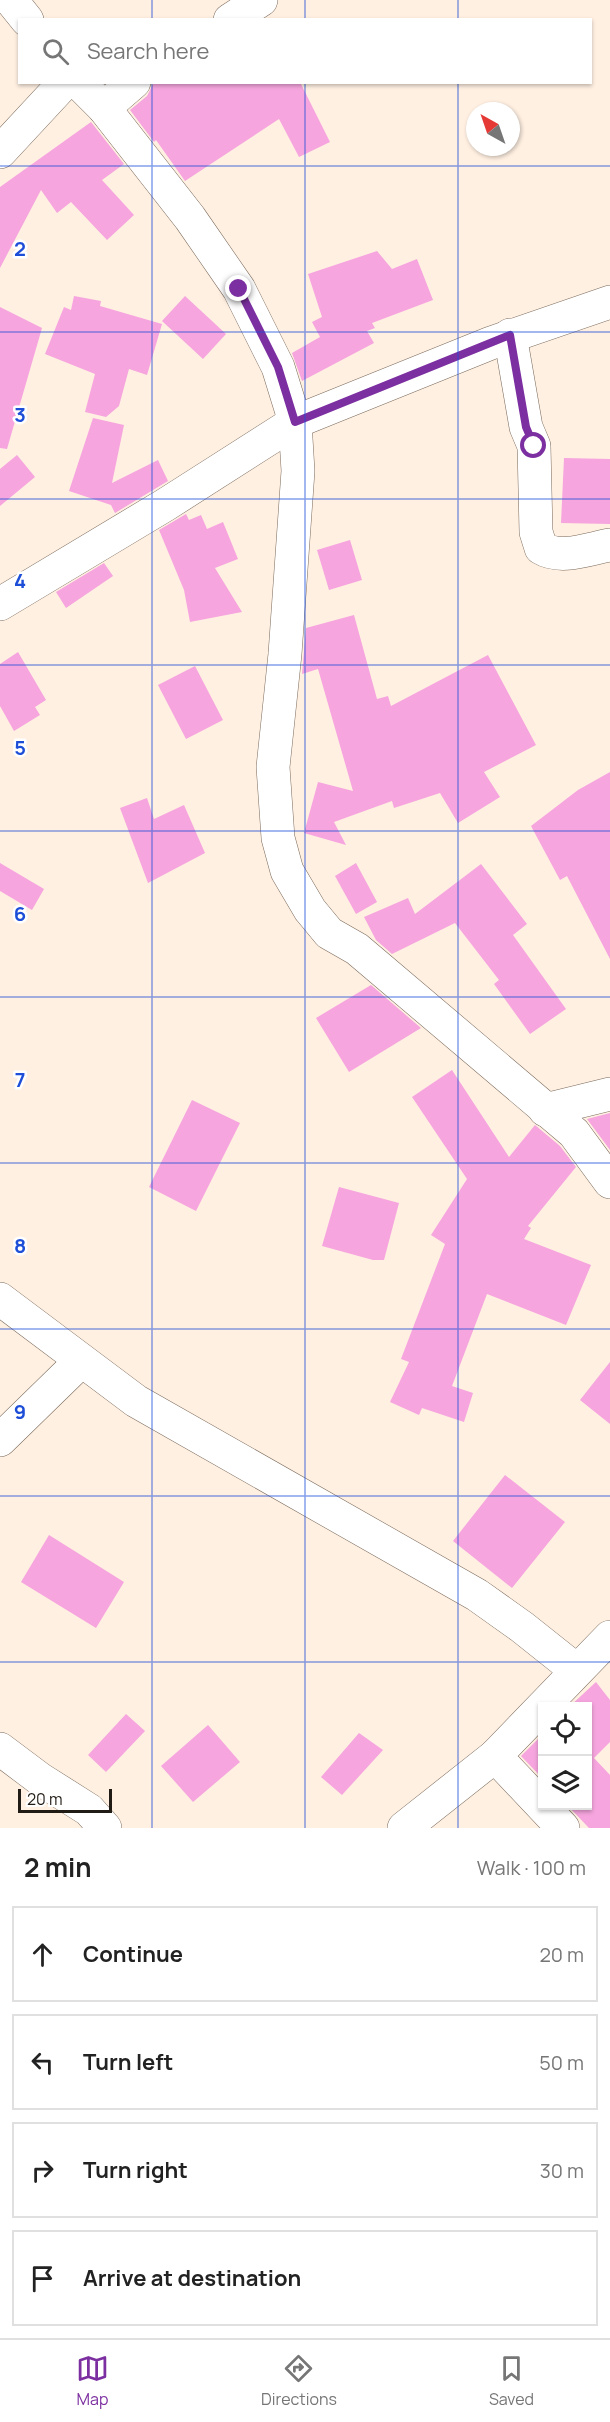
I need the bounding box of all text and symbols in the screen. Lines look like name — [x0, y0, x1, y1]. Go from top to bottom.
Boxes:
search box — [18, 18, 592, 84]
icon: search — [39, 35, 72, 68]
text: Search here — [87, 36, 209, 66]
north arrow — [466, 102, 520, 156]
text: 2 — [14, 235, 26, 262]
route end — [225, 275, 251, 301]
text: 3 — [14, 401, 26, 428]
route start — [520, 432, 546, 458]
text: 4 — [14, 567, 26, 594]
text: 5 — [14, 734, 26, 761]
text: 6 — [14, 900, 26, 927]
text: 7 — [15, 1066, 25, 1093]
text: 8 — [14, 1232, 26, 1259]
text: 9 — [14, 1398, 26, 1425]
map controls — [538, 1702, 592, 1810]
button: locate — [538, 1702, 592, 1756]
button: layers — [538, 1756, 592, 1810]
scale bar — [18, 1786, 112, 1814]
text: 20 m — [27, 1788, 63, 1810]
text: 2 min — [24, 1849, 92, 1885]
text: Walk · 100 m — [477, 1854, 586, 1881]
icon: ahead — [26, 1938, 59, 1971]
text: Continue — [83, 1939, 183, 1969]
text: 20 m — [539, 1941, 584, 1968]
icon: left — [26, 2046, 59, 2079]
text: Turn left — [83, 2047, 173, 2077]
text: 50 m — [539, 2049, 584, 2076]
icon: right — [26, 2154, 59, 2187]
text: Turn right — [83, 2155, 188, 2185]
text: 30 m — [540, 2157, 584, 2184]
icon: arrive — [26, 2262, 59, 2295]
text: Arrive at destination — [83, 2263, 301, 2293]
tab: Map — [76, 2352, 109, 2410]
tab: Directions — [261, 2352, 337, 2410]
tab: Saved — [489, 2352, 534, 2410]

